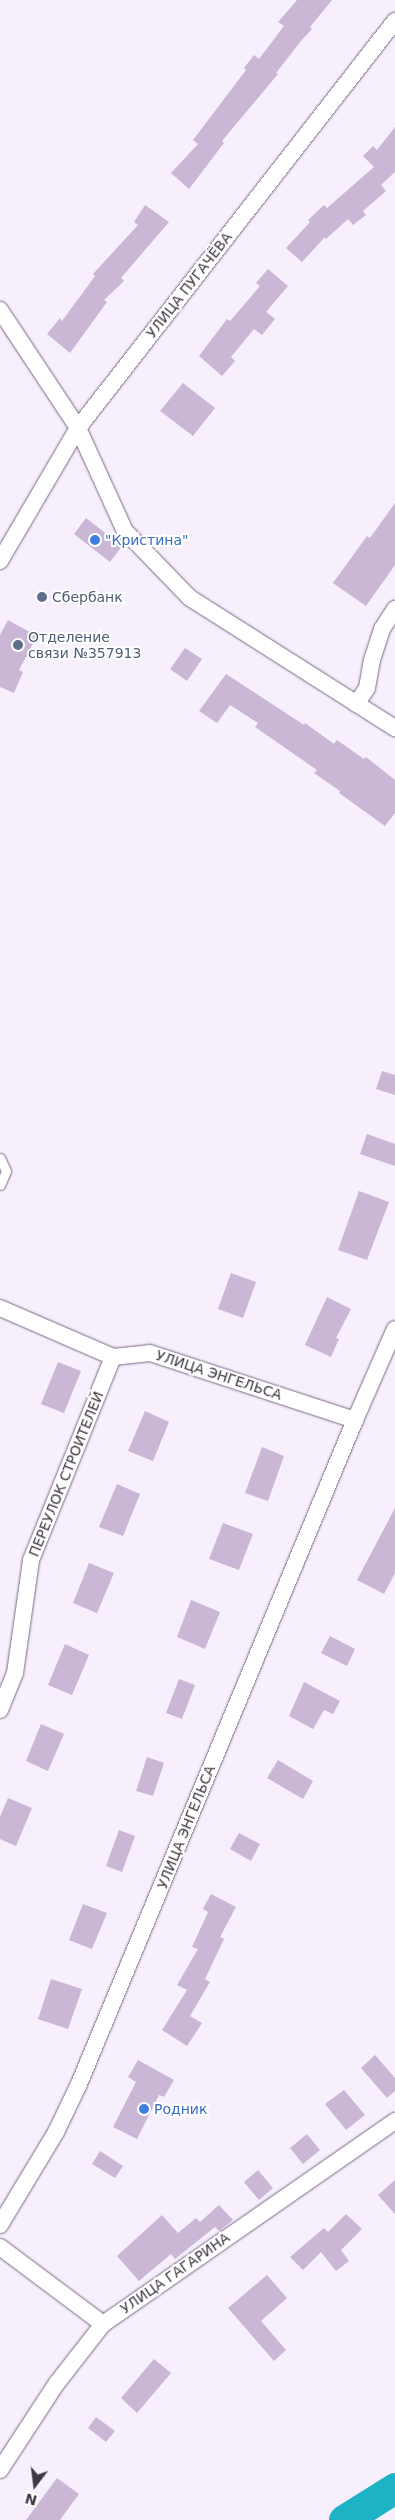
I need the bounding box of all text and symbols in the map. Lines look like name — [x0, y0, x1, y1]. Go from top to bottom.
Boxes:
street label: УЛИЦА ПУГАЧЁВА — [143, 229, 235, 341]
place label: "Кристина" — [105, 532, 188, 548]
marker: "Кристина" — [89, 534, 101, 546]
place label: Сбербанк — [52, 589, 123, 605]
marker: Сбербанк — [36, 591, 48, 603]
place label: Отделение связи №357913 — [28, 629, 141, 662]
marker: Отделение связи №357913 — [12, 639, 24, 651]
street label: УЛИЦА ЭНГЕЛЬСА — [154, 1347, 284, 1403]
street label: ПЕРЕУЛОК СТРОИТЕЛЕЙ — [25, 1389, 107, 1559]
street label: УЛИЦА ЭНГЕЛЬСА — [154, 1763, 218, 1891]
place label: Родник — [154, 2101, 207, 2117]
marker: Родник — [138, 2103, 150, 2115]
street label: УЛИЦА ГАГАРИНА — [117, 2229, 233, 2317]
north arrow — [10, 2460, 60, 2510]
text: N — [23, 2490, 39, 2509]

